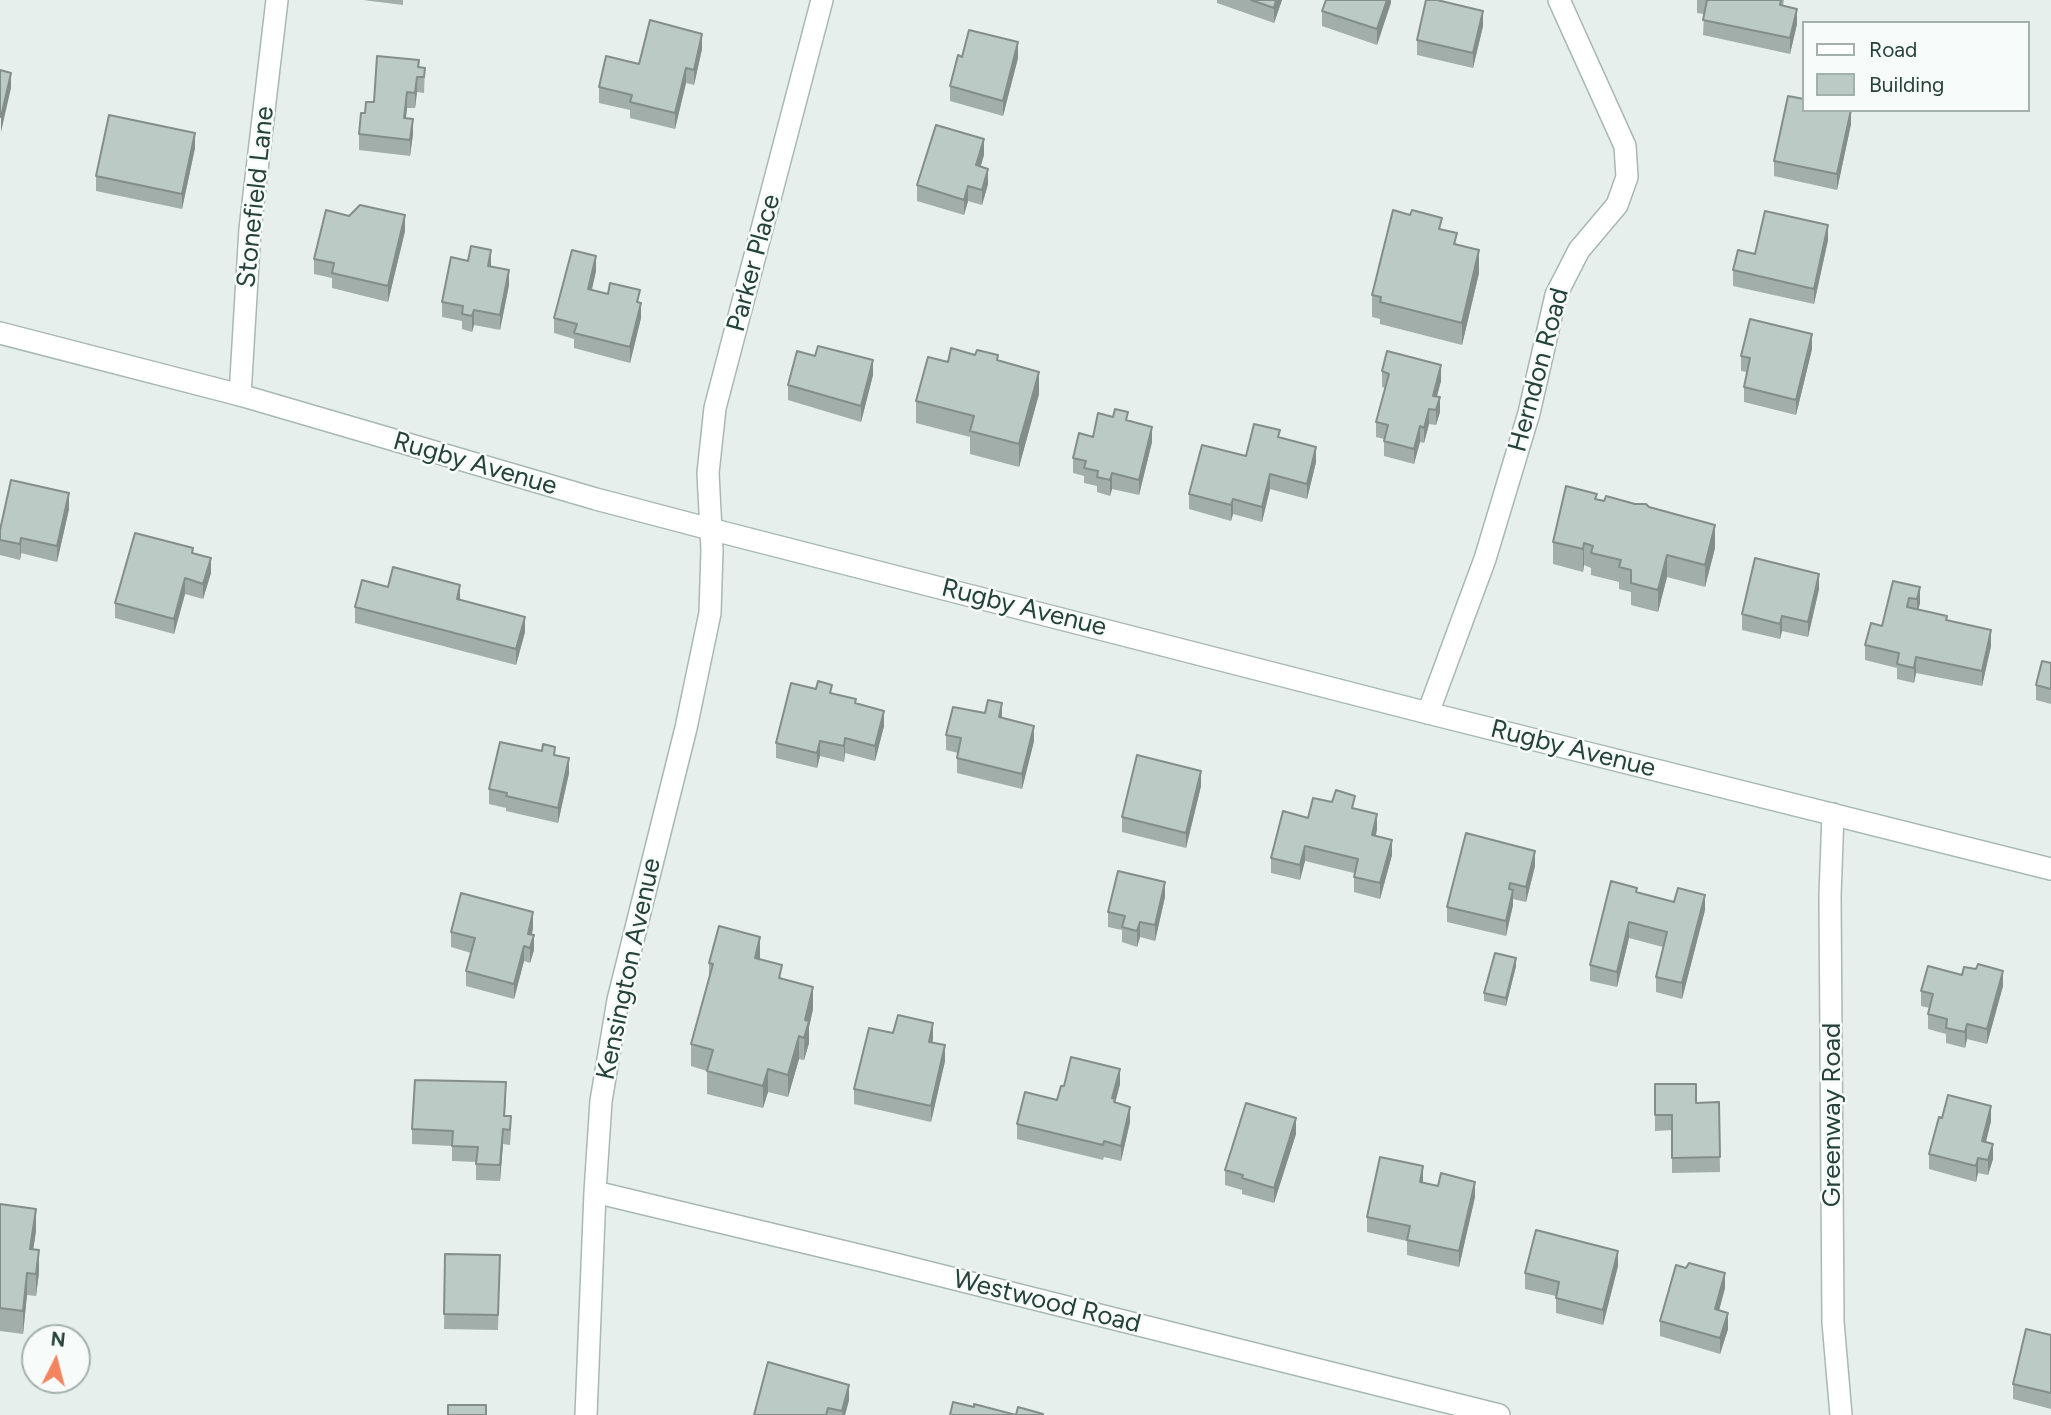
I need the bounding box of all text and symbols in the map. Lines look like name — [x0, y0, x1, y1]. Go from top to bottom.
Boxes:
legend — [1802, 21, 2030, 112]
text: Road — [1869, 37, 1917, 62]
text: Building — [1869, 72, 1944, 97]
street label: Stonefield Lane — [231, 105, 281, 289]
street label: Parker Place — [721, 191, 787, 335]
street label: Herndon Road — [1502, 285, 1576, 455]
street label: Rugby Avenue — [389, 426, 561, 502]
street label: Rugby Avenue — [938, 572, 1110, 644]
street label: Rugby Avenue — [1487, 713, 1659, 785]
street label: Kensington Avenue — [590, 855, 668, 1083]
street label: Greenway Road — [1816, 1023, 1848, 1207]
street label: Westwood Road — [950, 1264, 1144, 1340]
north arrow — [21, 1324, 91, 1394]
text: N — [50, 1327, 67, 1352]

